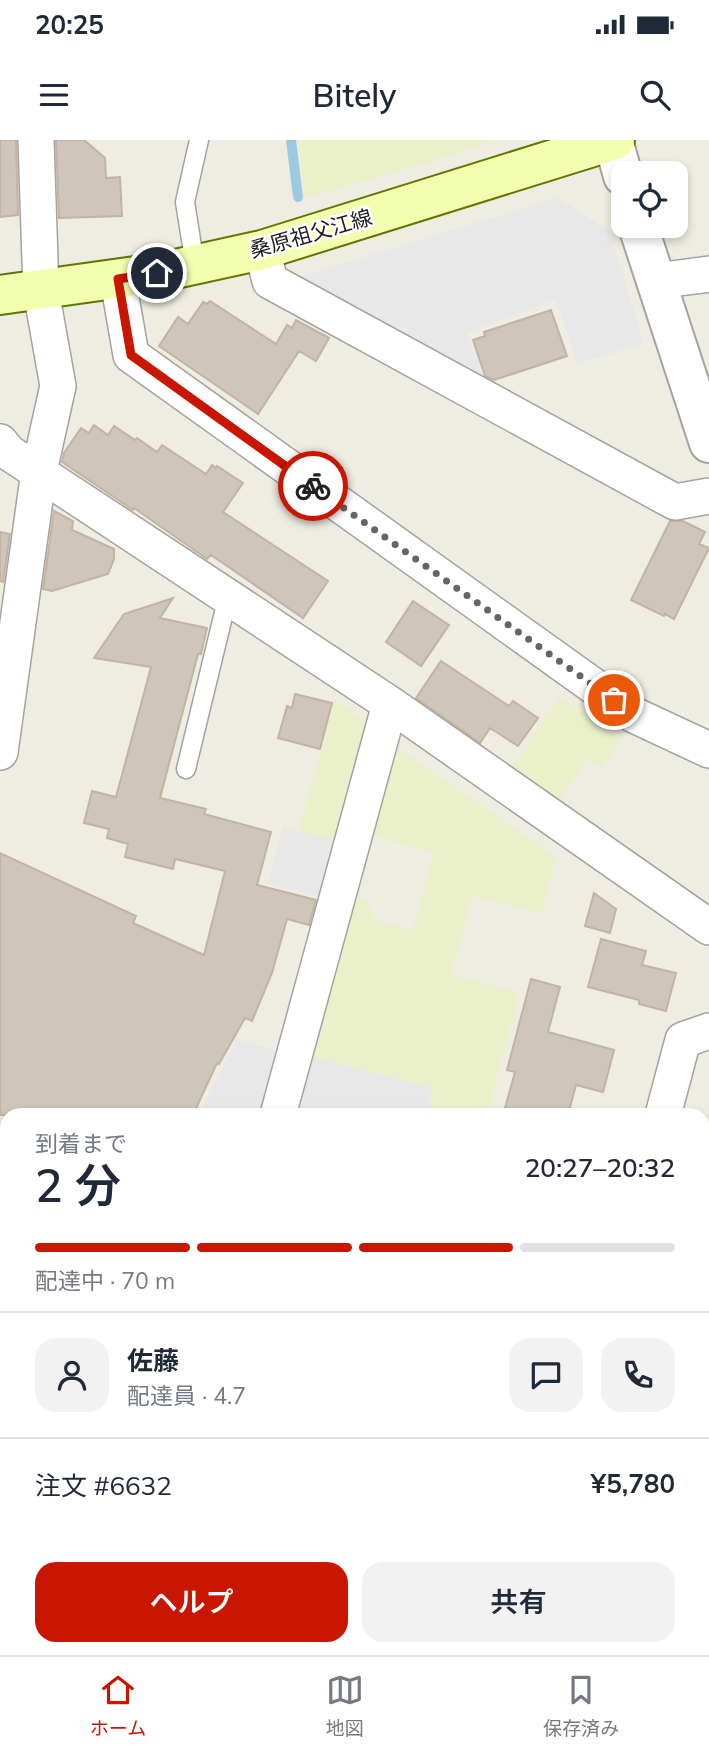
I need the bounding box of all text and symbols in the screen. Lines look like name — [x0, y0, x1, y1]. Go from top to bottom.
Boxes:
text: 20:25 — [35, 8, 104, 41]
text: Bitely — [313, 75, 396, 115]
icon: menu — [35, 76, 73, 114]
icon: search — [636, 76, 674, 114]
map controls — [611, 161, 688, 238]
button: locate — [611, 161, 688, 238]
street label: 桑原祖父江線 — [247, 203, 375, 263]
pin — [127, 243, 187, 303]
icon: home — [138, 254, 176, 292]
courier — [278, 451, 348, 521]
icon: bike — [294, 467, 332, 505]
pin — [584, 670, 644, 730]
icon: bag — [595, 681, 633, 719]
text: 到着まで — [35, 1129, 127, 1158]
text: 20:27–20:32 — [525, 1151, 675, 1184]
text: 2 分 — [35, 1156, 121, 1214]
text: 配達中 · 70 m — [35, 1266, 175, 1295]
button: person — [35, 1338, 109, 1412]
button: chat — [509, 1338, 583, 1412]
button: phone — [601, 1338, 675, 1412]
text: 佐藤 — [127, 1344, 179, 1377]
text: 配達員 · 4.7 — [127, 1381, 246, 1410]
text: ¥5,780 — [591, 1467, 675, 1500]
text: 注文 #6632 — [35, 1469, 172, 1502]
button: ヘルプ — [35, 1562, 348, 1642]
button: 共有 — [362, 1562, 675, 1642]
tab: ホーム — [90, 1671, 146, 1740]
tab: 地図 — [326, 1671, 364, 1740]
tab: 保存済み — [543, 1671, 619, 1740]

